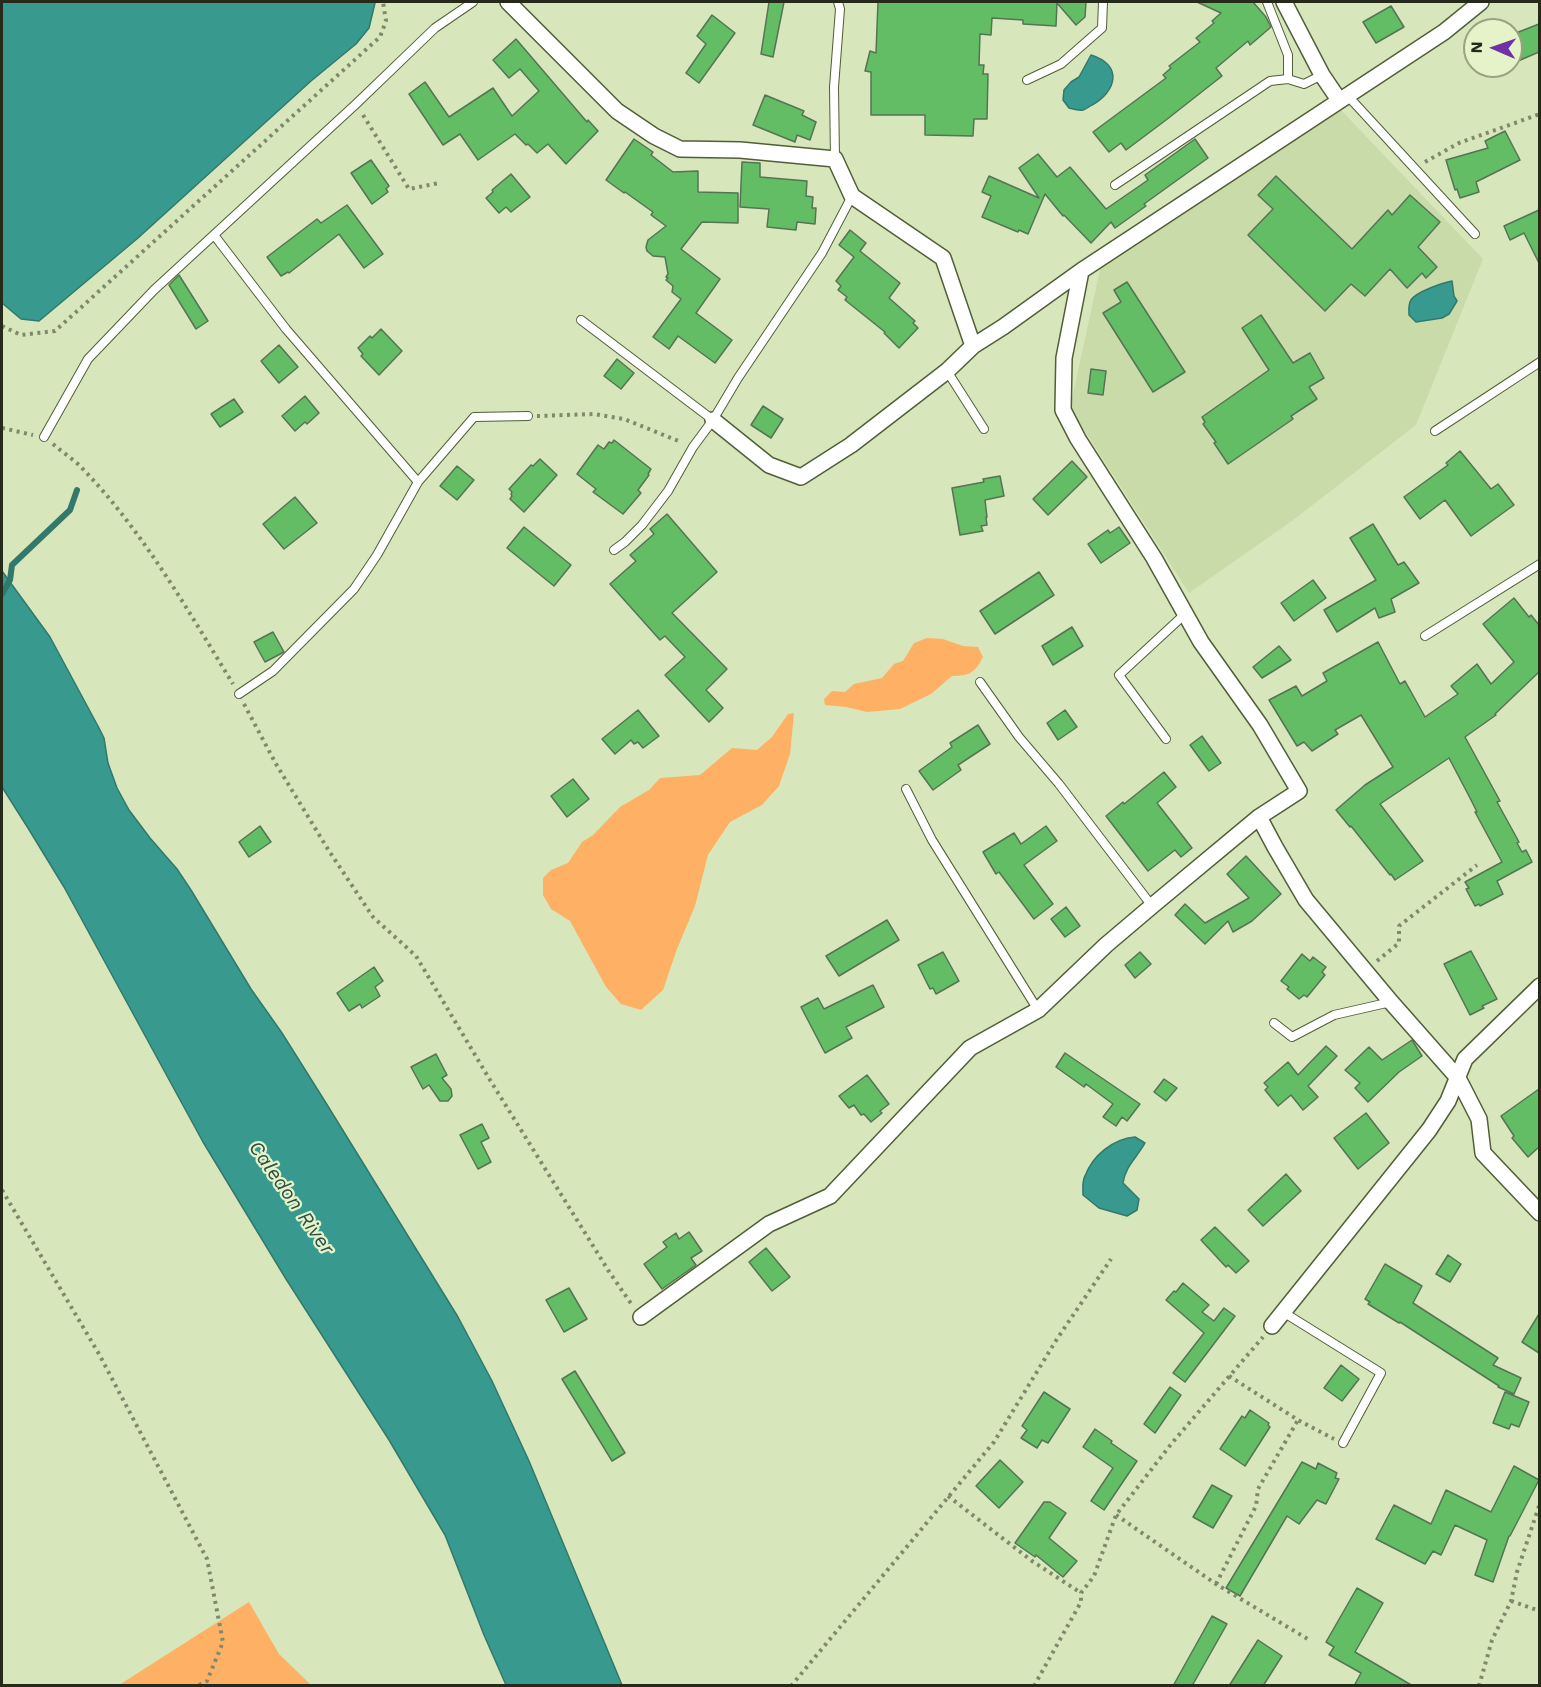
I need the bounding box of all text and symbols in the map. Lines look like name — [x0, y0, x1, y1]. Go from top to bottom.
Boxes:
north arrow — [1463, 18, 1523, 78]
text: N — [1467, 41, 1486, 54]
water label: Caledon River — [243, 1137, 339, 1259]

